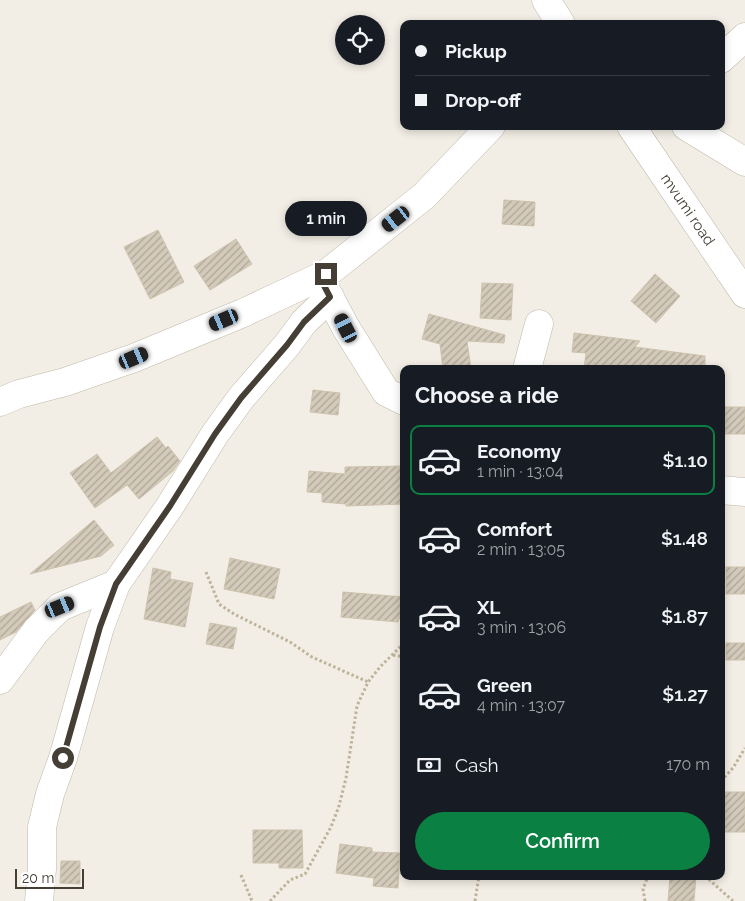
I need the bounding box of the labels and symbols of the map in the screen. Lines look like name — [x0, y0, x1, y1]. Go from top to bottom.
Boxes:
street label: mvumi road — [657, 170, 718, 249]
callout: 1 min — [285, 202, 367, 236]
car — [379, 204, 412, 234]
route end — [315, 263, 337, 285]
car — [207, 307, 240, 333]
car — [332, 311, 359, 345]
car — [117, 345, 150, 371]
car — [43, 594, 76, 620]
route start — [52, 747, 74, 769]
scale bar — [15, 866, 84, 889]

